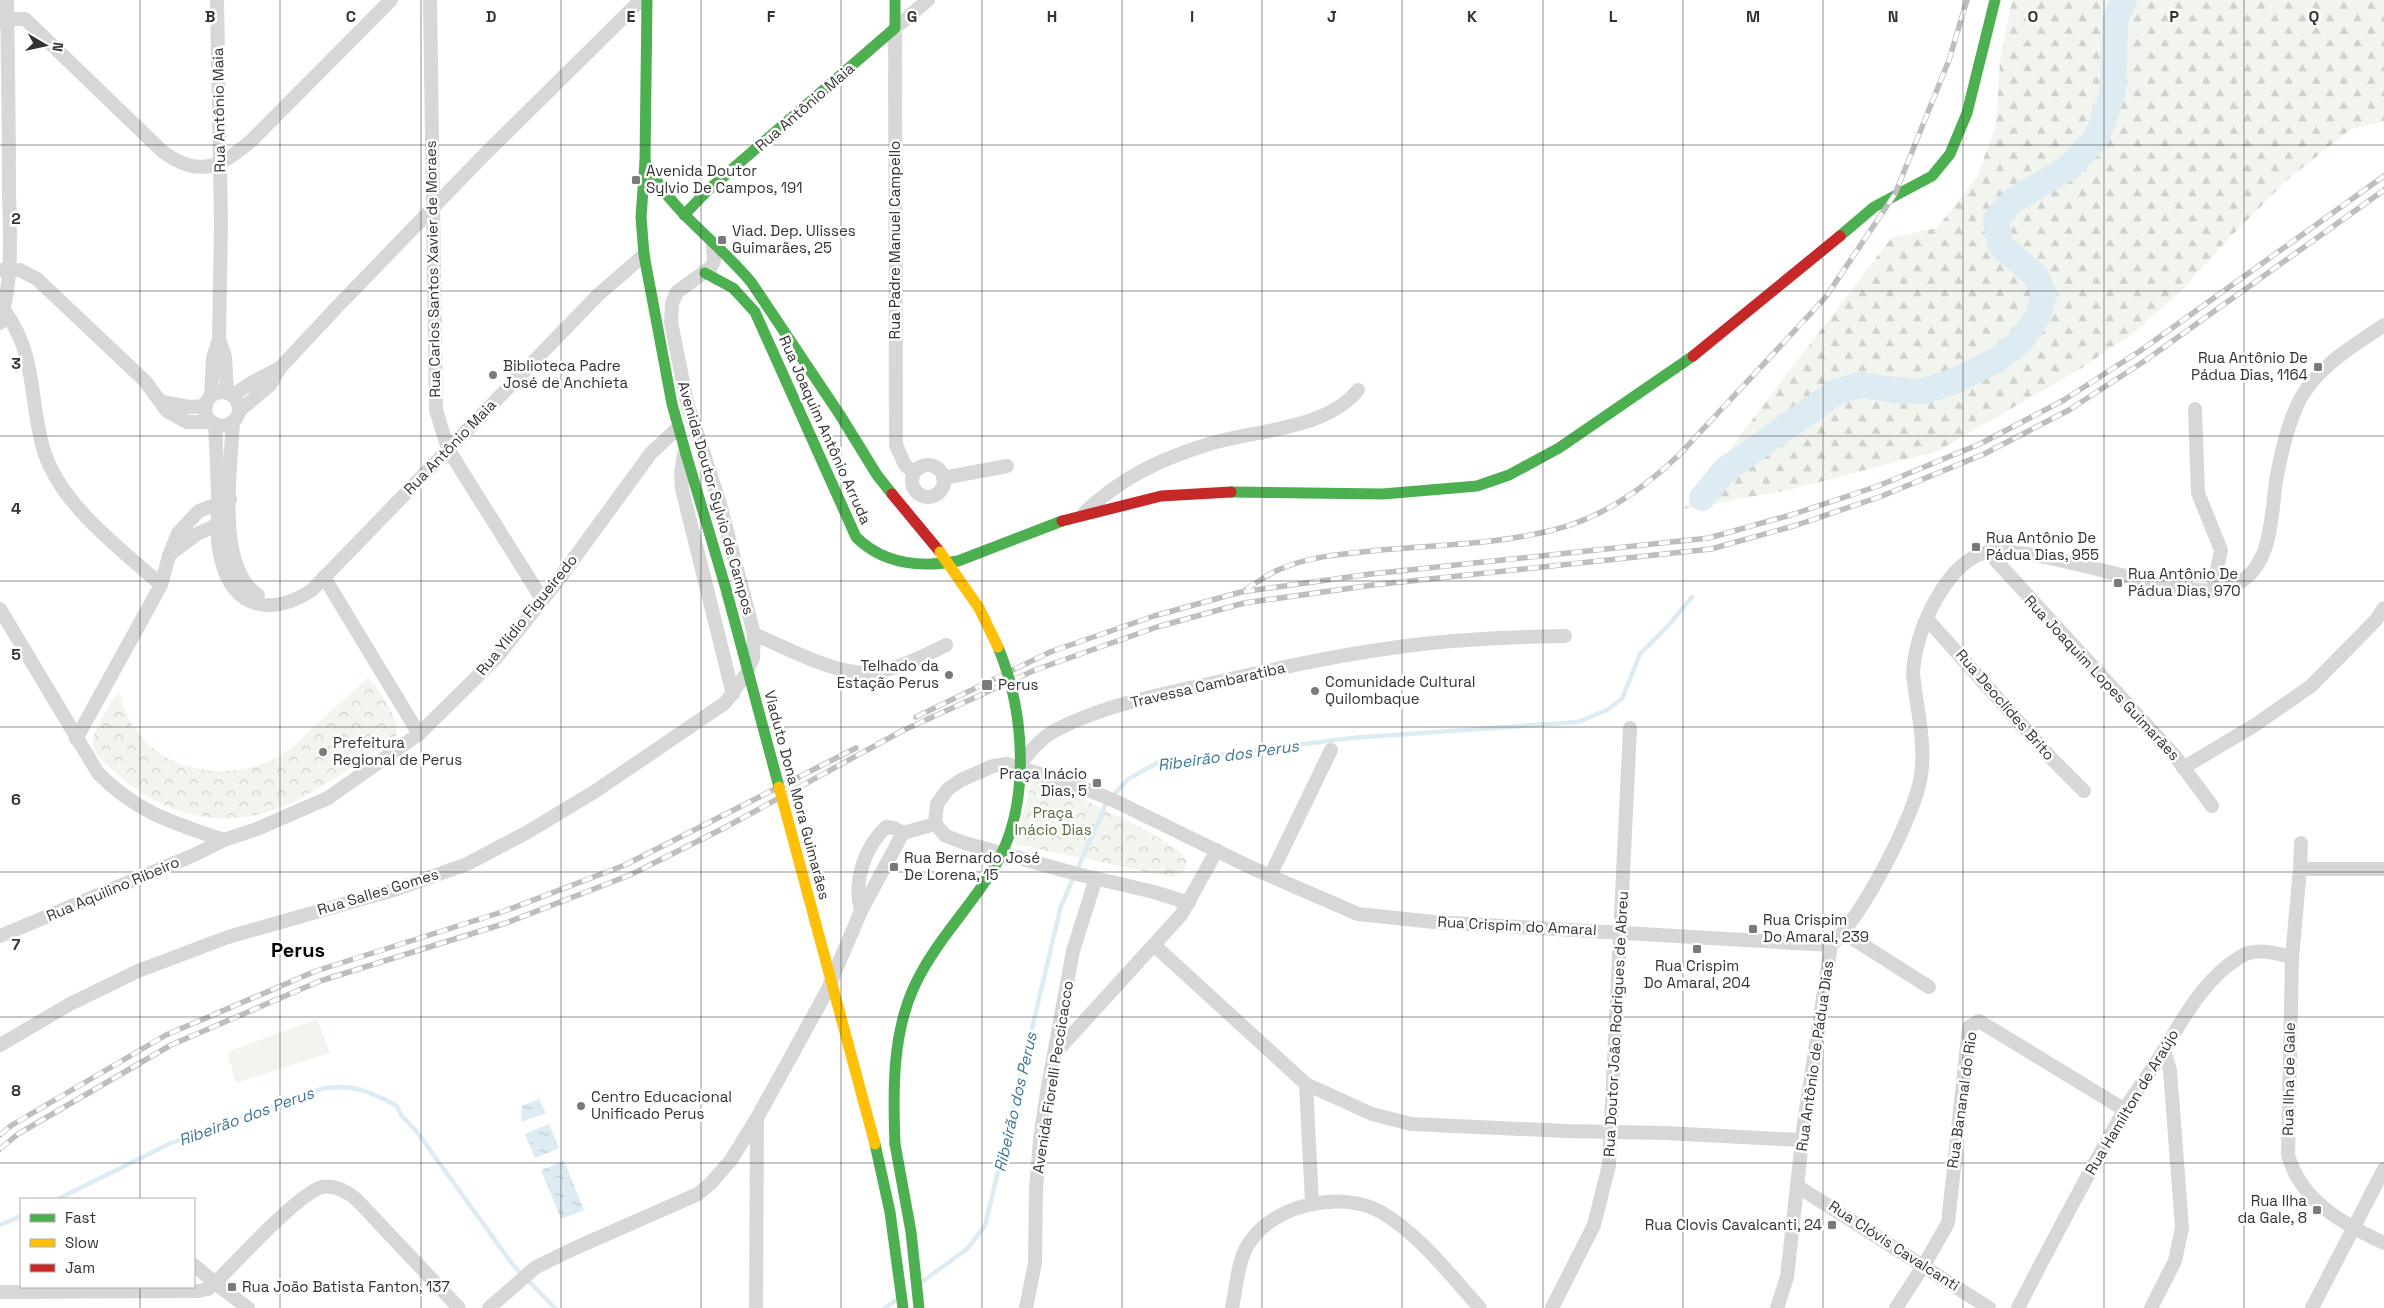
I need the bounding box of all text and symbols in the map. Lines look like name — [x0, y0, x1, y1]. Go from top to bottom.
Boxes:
text: B — [205, 6, 215, 27]
text: C — [346, 6, 356, 27]
text: D — [486, 6, 496, 27]
text: E — [627, 6, 636, 27]
text: F — [767, 6, 776, 27]
text: G — [907, 6, 917, 27]
text: H — [1047, 6, 1057, 27]
text: I — [1190, 6, 1194, 27]
text: J — [1327, 6, 1337, 27]
text: K — [1467, 6, 1477, 27]
text: L — [1609, 6, 1618, 27]
text: M — [1746, 6, 1760, 27]
text: N — [1888, 6, 1898, 27]
text: O — [2028, 6, 2039, 27]
text: P — [2169, 6, 2179, 27]
text: Q — [2309, 6, 2320, 27]
north arrow — [20, 20, 70, 70]
text: N — [48, 41, 67, 53]
street label: Rua Antônio Maia — [208, 47, 229, 173]
street label: Rua Antônio Maia — [751, 58, 858, 155]
street label: Rua Carlos Santos Xavier de Moraes — [421, 140, 444, 398]
street label: Rua Padre Manuel Campello — [885, 141, 904, 339]
place label: Avenida Doutor Sylvio De Campos, 191 — [646, 161, 802, 197]
marker: Avenida Doutor Sylvio De Campos, 191 — [630, 174, 642, 186]
text: 2 — [11, 208, 21, 229]
place label: Viad. Dep. Ulisses Guimarães, 25 — [732, 221, 856, 257]
marker: Viad. Dep. Ulisses Guimarães, 25 — [716, 234, 728, 246]
street label: Rua Joaquim Antônio Arruda — [775, 332, 876, 528]
place label: Rua Antônio De Pádua Dias, 1164 — [2191, 348, 2308, 384]
text: 3 — [11, 353, 21, 374]
place label: Biblioteca Padre José de Anchieta — [503, 356, 629, 392]
marker: Rua Antônio De Pádua Dias, 1164 — [2312, 361, 2324, 373]
marker: Biblioteca Padre José de Anchieta — [487, 369, 499, 381]
street label: Avenida Doutor Sylvio de Campos — [674, 379, 759, 617]
street label: Rua Antônio Maia — [399, 395, 500, 498]
text: 4 — [11, 498, 21, 519]
place label: Rua Antônio De Pádua Dias, 955 — [1986, 528, 2099, 564]
marker: Rua Antônio De Pádua Dias, 955 — [1970, 541, 1982, 553]
street label: Rua Ylídio Figueiredo — [472, 550, 581, 679]
place label: Rua Antônio De Pádua Dias, 970 — [2128, 564, 2241, 600]
marker: Rua Antônio De Pádua Dias, 970 — [2112, 577, 2124, 589]
street label: Rua Joaquim Lopes Guimarães — [2021, 591, 2184, 764]
text: 5 — [11, 644, 21, 665]
street label: Rua Deoclídes Brito — [1952, 645, 2059, 764]
place label: Telhado da Estação Perus — [837, 656, 939, 692]
street label: Travessa Cambaratiba — [1129, 657, 1287, 712]
marker: Telhado da Estação Perus — [943, 669, 955, 681]
place label: Comunidade Cultural Quilombaque — [1325, 672, 1475, 708]
place label: Perus — [998, 675, 1038, 694]
marker: Perus — [980, 678, 994, 692]
marker: Comunidade Cultural Quilombaque — [1309, 685, 1321, 697]
street label: Viaduto Dona Mora Guimarães — [760, 688, 835, 902]
place label: Prefeitura Regional de Perus — [333, 733, 462, 769]
water label: Ribeirão dos Perus — [1156, 735, 1301, 776]
marker: Prefeitura Regional de Perus — [317, 746, 329, 758]
place label: Praça Inácio Dias, 5 — [1000, 764, 1087, 800]
marker: Praça Inácio Dias, 5 — [1091, 777, 1103, 789]
text: 6 — [11, 789, 21, 810]
park label: Praça Inácio Dias — [1014, 803, 1092, 839]
place label: Rua Bernardo José De Lorena, 15 — [904, 848, 1040, 884]
street label: Rua Aquilino Ribeiro — [43, 852, 182, 925]
marker: Rua Bernardo José De Lorena, 15 — [888, 861, 900, 873]
street label: Rua Salles Gomes — [315, 864, 441, 919]
street label: Rua Doutor João Rodrigues de Abreu — [1599, 891, 1632, 1157]
place label: Rua Crispim Do Amaral, 239 — [1763, 910, 1869, 946]
street label: Rua Crispim do Amaral — [1437, 912, 1597, 939]
marker: Rua Crispim Do Amaral, 239 — [1747, 923, 1759, 935]
text: 7 — [12, 934, 21, 955]
district label: Perus — [271, 937, 325, 963]
marker: Rua Crispim Do Amaral, 204 — [1691, 943, 1703, 955]
place label: Rua Crispim Do Amaral, 204 — [1644, 956, 1750, 992]
street label: Rua Antônio de Pádua Dias — [1792, 959, 1837, 1152]
street label: Avenida Fiorelli Peccicacco — [1028, 979, 1077, 1175]
street label: Rua Ilha de Gale — [2278, 1022, 2299, 1136]
street label: Rua Hamilton de Araújo — [2081, 1026, 2183, 1178]
water label: Ribeirão dos Perus — [989, 1030, 1042, 1174]
street label: Rua Bananal do Rio — [1942, 1030, 1981, 1170]
text: 8 — [11, 1080, 21, 1101]
water label: Ribeirão dos Perus — [176, 1082, 317, 1151]
place label: Centro Educacional Unificado Perus — [591, 1087, 732, 1123]
marker: Centro Educacional Unificado Perus — [575, 1100, 587, 1112]
place label: Rua Ilha da Gale, 8 — [2237, 1191, 2307, 1227]
street label: Rua Clóvis Cavalcanti — [1825, 1196, 1963, 1295]
legend — [20, 1198, 195, 1288]
marker: Rua Ilha da Gale, 8 — [2311, 1204, 2323, 1216]
text: Fast — [65, 1208, 96, 1227]
place label: Rua Clovis Cavalcanti, 24 — [1645, 1215, 1822, 1234]
marker: Rua Clovis Cavalcanti, 24 — [1826, 1219, 1838, 1231]
text: Slow — [65, 1233, 99, 1252]
text: Jam — [65, 1258, 95, 1277]
place label: Rua João Batista Fanton, 137 — [242, 1277, 450, 1296]
marker: Rua João Batista Fanton, 137 — [226, 1281, 238, 1293]

